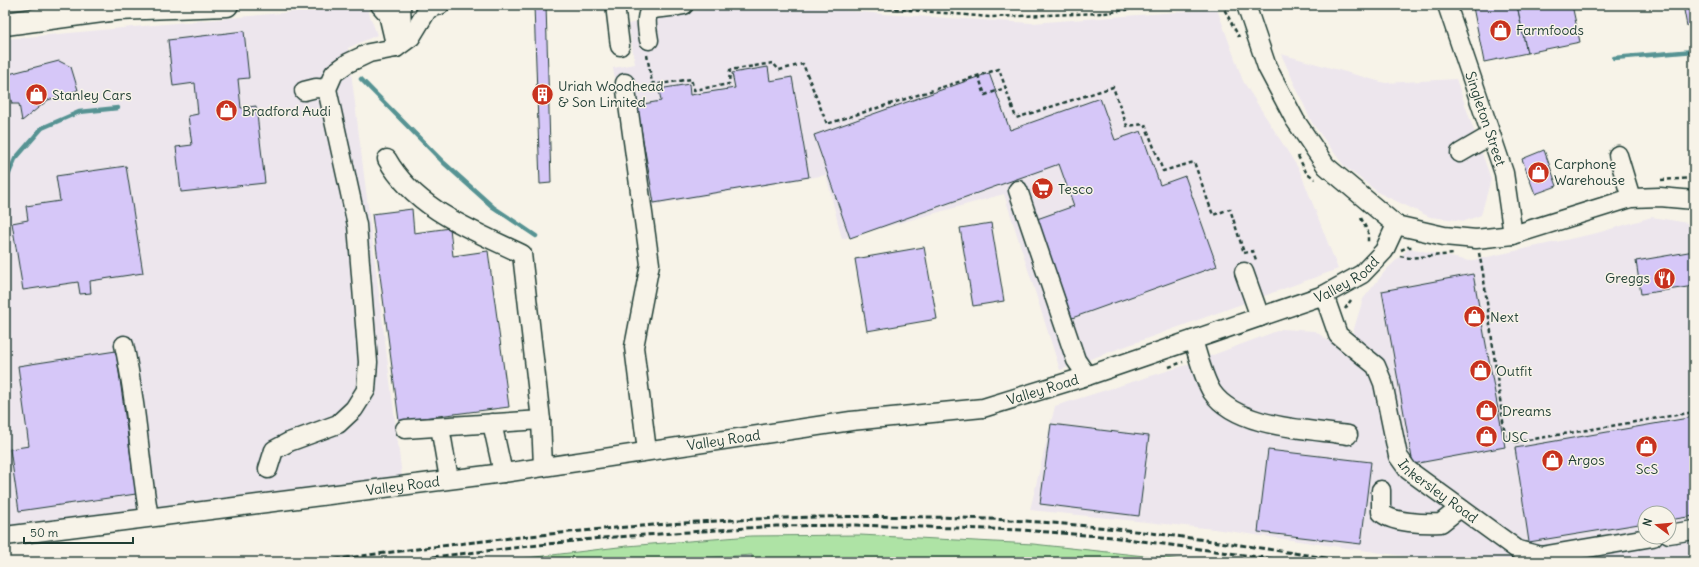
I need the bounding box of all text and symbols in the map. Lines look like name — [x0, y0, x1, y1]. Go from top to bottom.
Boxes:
shop icon: Farmfoods — [1487, 17, 1513, 43]
place label: Farmfoods — [1516, 21, 1584, 39]
street label: Singleton Street — [1461, 69, 1510, 169]
place label: Uriah Woodhead & Son Limited — [558, 77, 664, 111]
building icon: Uriah Woodhead & Son Limited — [530, 81, 556, 107]
shop icon: Stanley Cars — [23, 82, 49, 108]
place label: Stanley Cars — [52, 86, 132, 104]
shop icon: Bradford Audi — [214, 98, 240, 124]
place label: Bradford Audi — [242, 102, 331, 120]
place label: Carphone Warehouse — [1554, 155, 1625, 189]
shop icon: Carphone Warehouse — [1526, 159, 1552, 185]
supermarket icon: Tesco — [1030, 176, 1056, 202]
place label: Tesco — [1058, 180, 1093, 198]
street label: Valley Road — [1312, 253, 1383, 307]
restaurant icon: Greggs — [1652, 265, 1678, 291]
place label: Greggs — [1605, 269, 1650, 287]
shop icon: Next — [1462, 304, 1488, 330]
place label: Next — [1490, 308, 1519, 326]
shop icon: Outfit — [1468, 358, 1494, 384]
place label: Outfit — [1496, 362, 1532, 380]
street label: Valley Road — [1005, 370, 1081, 409]
shop icon: Dreams — [1474, 398, 1500, 424]
place label: Dreams — [1502, 402, 1551, 420]
shop icon: USC — [1474, 424, 1500, 450]
street label: Valley Road — [686, 426, 762, 454]
place label: USC — [1502, 428, 1529, 446]
shop icon: ScS — [1634, 434, 1660, 460]
shop icon: Argos — [1540, 447, 1566, 473]
place label: Argos — [1568, 451, 1605, 469]
street label: Inkersley Road — [1394, 456, 1481, 527]
place label: ScS — [1636, 460, 1658, 478]
street label: Valley Road — [365, 472, 441, 499]
north arrow — [1637, 505, 1677, 545]
text: N — [1640, 517, 1655, 528]
scale bar — [24, 519, 133, 545]
text: 50 m — [30, 525, 59, 540]

